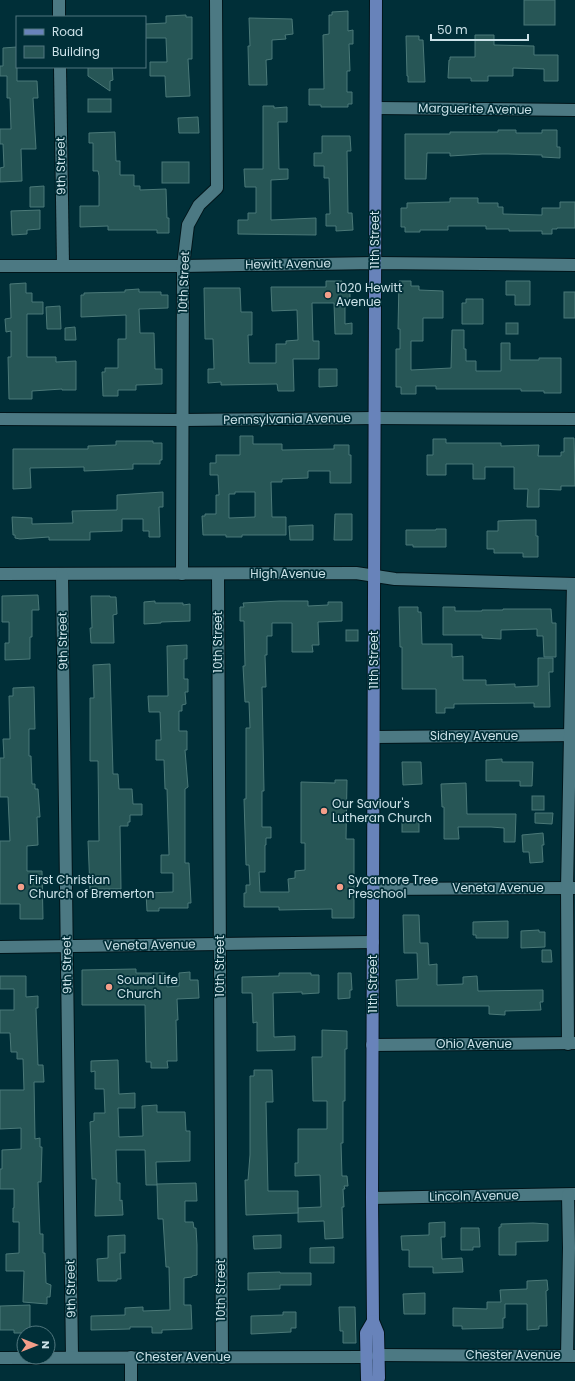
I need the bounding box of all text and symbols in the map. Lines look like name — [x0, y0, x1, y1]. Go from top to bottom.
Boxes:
legend — [16, 16, 146, 68]
scale bar — [431, 16, 528, 42]
text: 50 m — [437, 21, 468, 38]
text: Road — [52, 23, 83, 40]
text: Building — [52, 43, 100, 60]
street label: Marguerite Avenue — [418, 99, 532, 118]
street label: 9th Street — [51, 137, 70, 195]
street label: 11th Street — [366, 211, 383, 269]
street label: 10th Street — [174, 251, 193, 313]
street label: Hewitt Avenue — [245, 254, 331, 273]
place label: 1020 Hewitt Avenue — [336, 279, 402, 310]
marker: 1020 Hewitt Avenue — [323, 290, 333, 300]
street label: Pennsylvania Avenue — [223, 409, 351, 428]
street label: High Avenue — [250, 565, 326, 582]
street label: 10th Street — [209, 611, 226, 673]
street label: 9th Street — [53, 612, 72, 670]
street label: 11th Street — [365, 631, 382, 689]
street label: Sidney Avenue — [430, 727, 518, 744]
place label: Our Saviour's Lutheran Church — [332, 795, 432, 826]
marker: Our Saviour's Lutheran Church — [319, 806, 329, 816]
place label: First Christian Church of Bremerton — [29, 871, 154, 902]
place label: Sycamore Tree Preschool — [348, 871, 438, 902]
street label: Veneta Avenue — [452, 879, 544, 896]
marker: First Christian Church of Bremerton — [16, 882, 26, 892]
marker: Sycamore Tree Preschool — [335, 882, 345, 892]
street label: Veneta Avenue — [104, 935, 196, 954]
street label: 10th Street — [211, 935, 228, 997]
street label: 9th Street — [57, 936, 76, 994]
street label: 11th Street — [364, 955, 381, 1013]
place label: Sound Life Church — [117, 971, 178, 1002]
marker: Sound Life Church — [104, 982, 114, 992]
street label: Ohio Avenue — [436, 1035, 512, 1052]
street label: Lincoln Avenue — [429, 1186, 519, 1205]
street label: 10th Street — [212, 1259, 229, 1321]
street label: 9th Street — [61, 1260, 80, 1318]
north arrow — [16, 1325, 56, 1365]
text: N — [38, 1341, 54, 1349]
street label: Chester Avenue — [465, 1346, 561, 1363]
street label: Chester Avenue — [135, 1348, 231, 1365]

